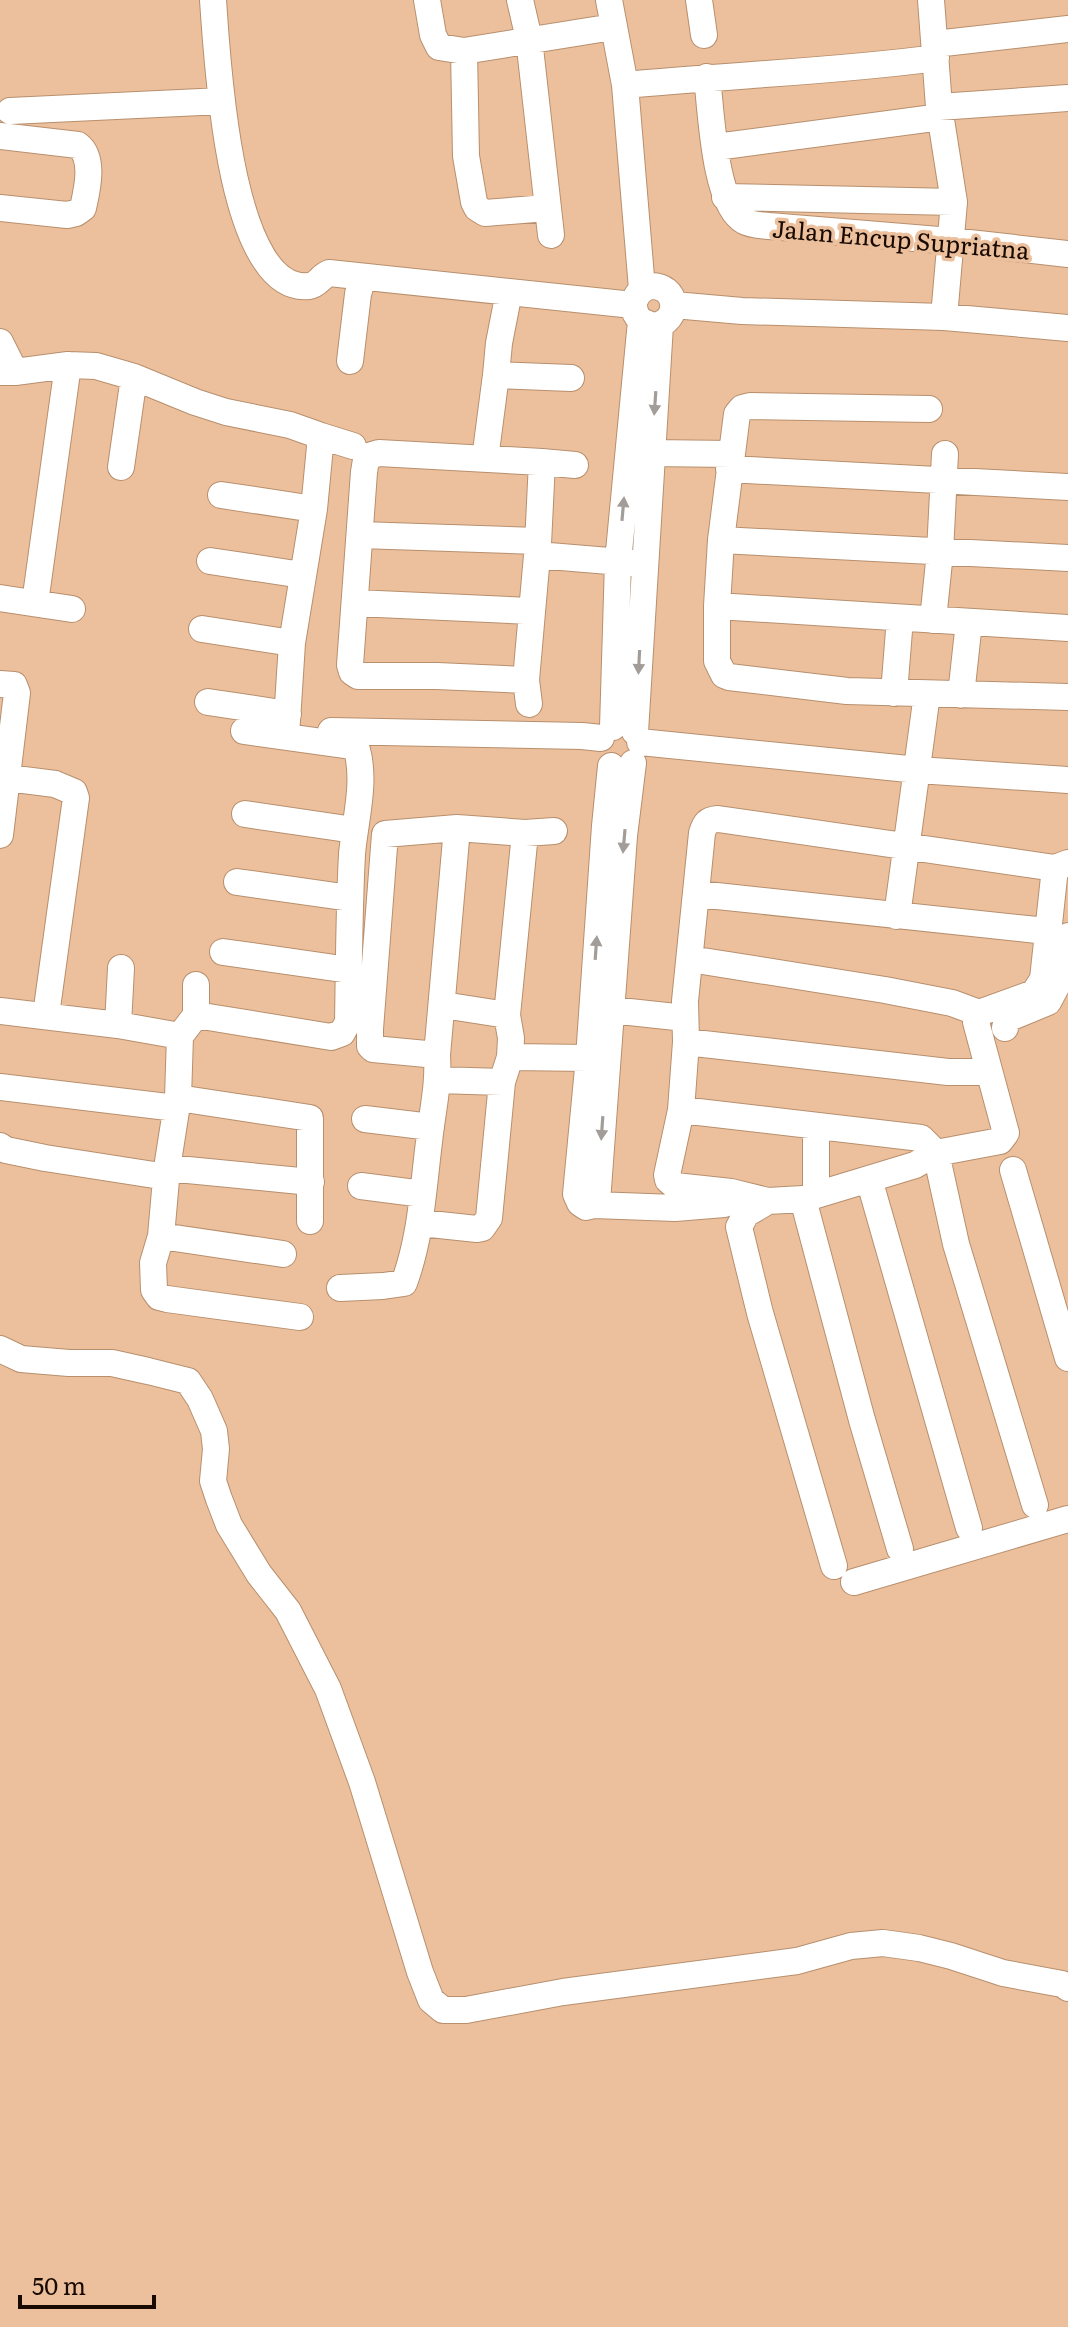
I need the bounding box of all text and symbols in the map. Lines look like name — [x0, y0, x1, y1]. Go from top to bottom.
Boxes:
street label: Jalan Encup Supriatna — [771, 209, 1031, 267]
one-way arrow — [648, 391, 661, 416]
one-way arrow — [617, 496, 630, 521]
one-way arrow — [632, 650, 645, 675]
one-way arrow — [617, 829, 630, 854]
one-way arrow — [590, 935, 603, 960]
one-way arrow — [595, 1116, 608, 1141]
scale bar — [20, 2259, 154, 2309]
text: 50 m — [32, 2267, 86, 2302]

